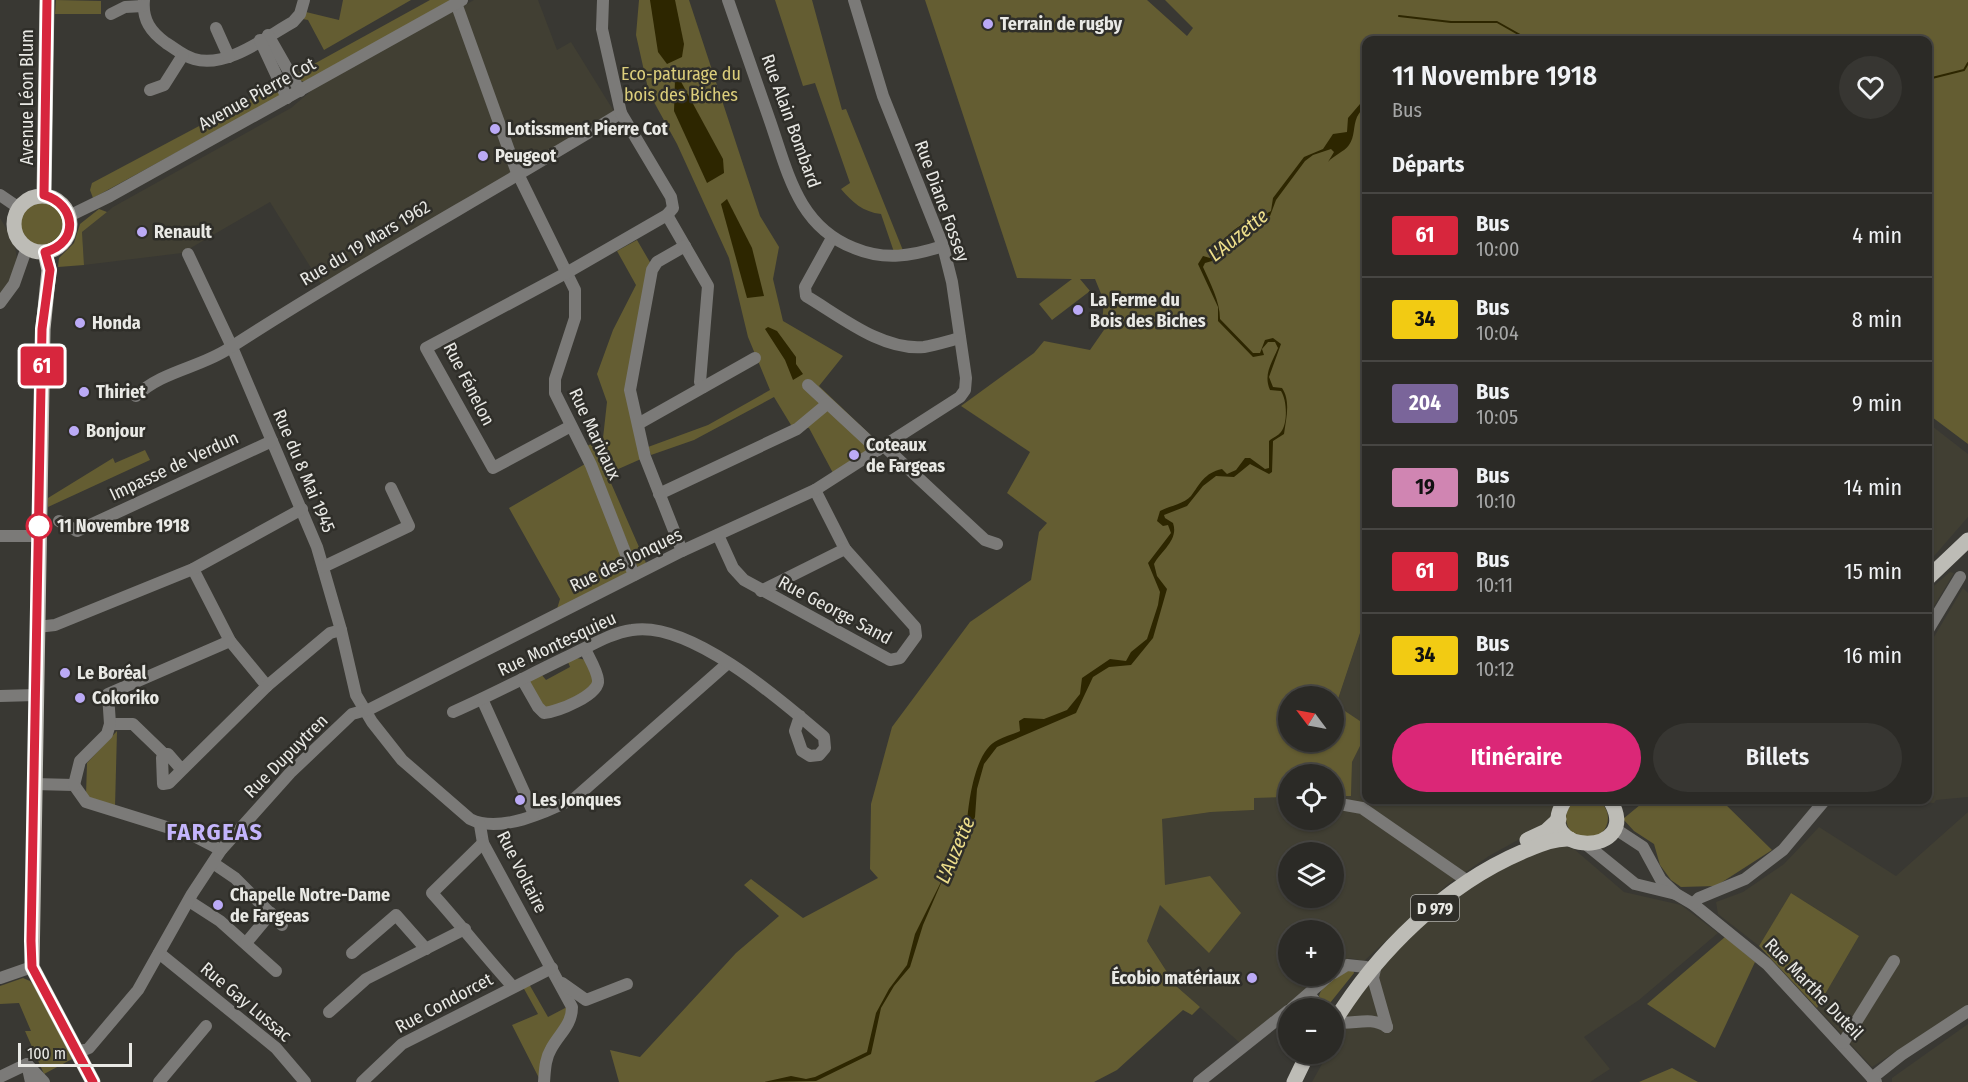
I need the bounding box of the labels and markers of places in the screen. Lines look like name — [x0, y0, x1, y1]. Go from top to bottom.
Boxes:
place label: Terrain de rugby — [1000, 13, 1123, 35]
marker: Terrain de rugby — [981, 17, 995, 31]
place label: Lotissment Pierre Cot — [507, 118, 668, 140]
marker: Lotissment Pierre Cot — [488, 122, 502, 136]
place label: Peugeot — [495, 145, 557, 167]
marker: Peugeot — [476, 149, 490, 163]
place label: Renault — [154, 221, 213, 243]
marker: Renault — [135, 225, 149, 239]
place label: La Ferme du Bois des Biches — [1090, 289, 1206, 332]
marker: La Ferme du Bois des Biches — [1071, 303, 1085, 317]
place label: Honda — [92, 312, 141, 334]
marker: Honda — [73, 316, 87, 330]
place label: Thiriet — [96, 381, 146, 403]
marker: Thiriet — [77, 385, 91, 399]
place label: Bonjour — [86, 420, 146, 442]
marker: Bonjour — [67, 424, 81, 438]
place label: Coteaux de Fargeas — [866, 434, 945, 477]
marker: Coteaux de Fargeas — [847, 448, 861, 462]
marker: 11 Novembre 1918 — [26, 513, 52, 539]
place label: 11 Novembre 1918 — [57, 515, 190, 537]
place label: Le Boréal — [77, 662, 146, 684]
marker: Le Boréal — [58, 666, 72, 680]
place label: Cokoriko — [92, 687, 159, 709]
marker: Cokoriko — [73, 691, 87, 705]
place label: Les Jonques — [532, 789, 621, 811]
marker: Les Jonques — [513, 793, 527, 807]
place label: Chapelle Notre-Dame de Fargeas — [230, 884, 390, 927]
marker: Chapelle Notre-Dame de Fargeas — [211, 898, 225, 912]
place label: Écobio matériaux — [1111, 966, 1241, 989]
marker: Écobio matériaux — [1245, 971, 1259, 985]

